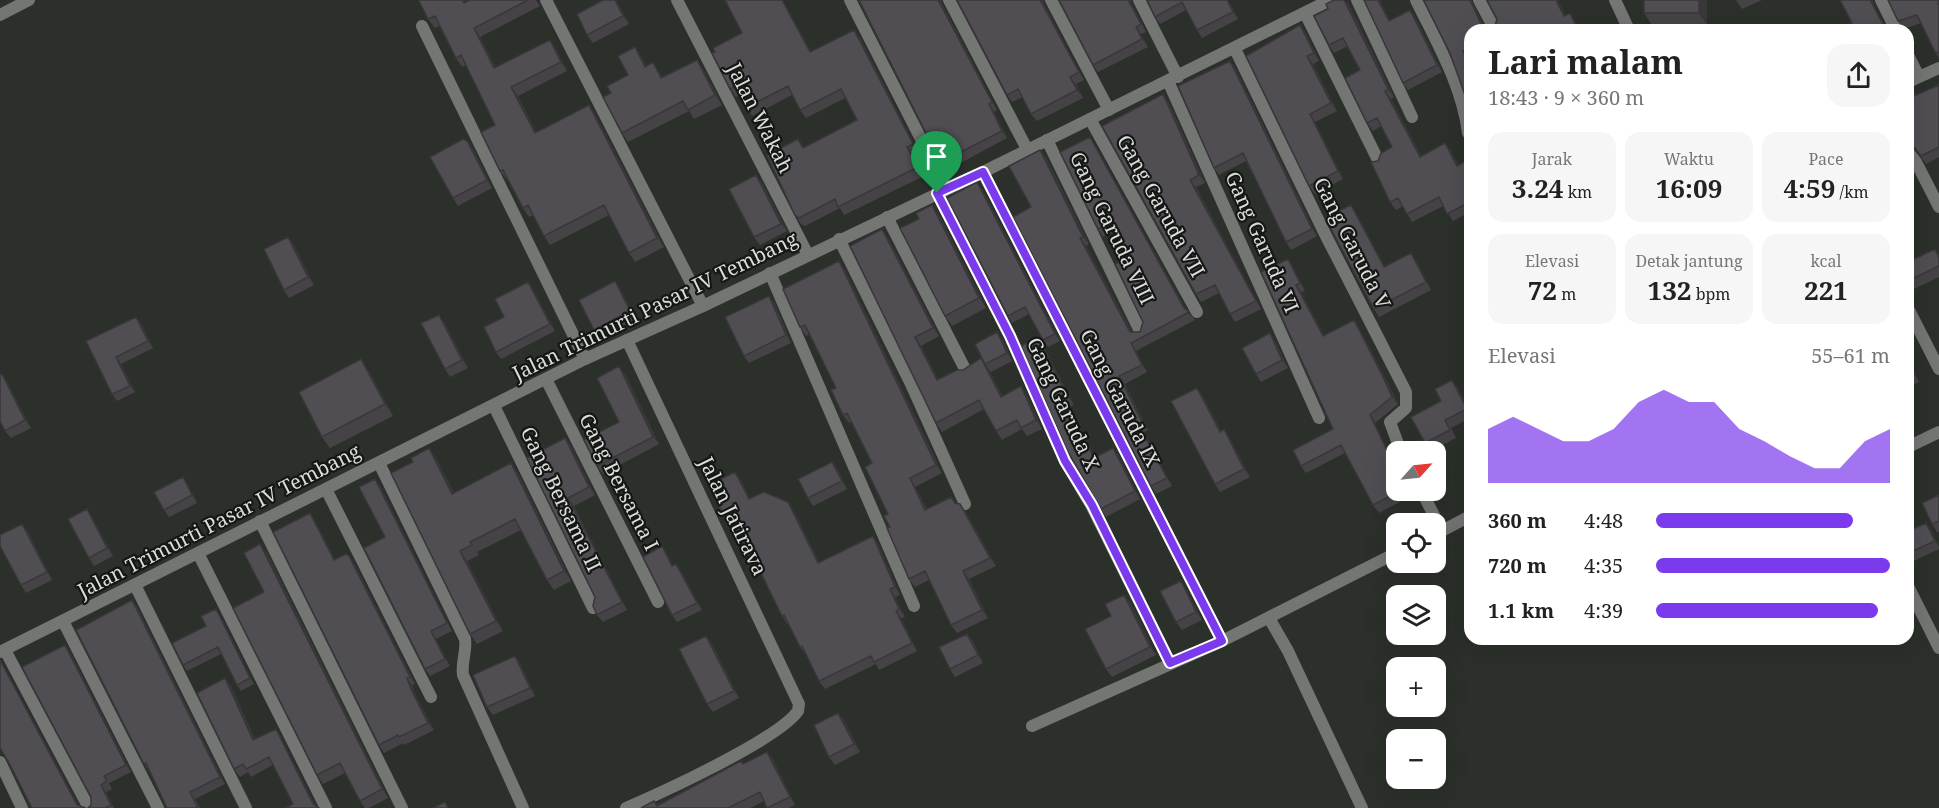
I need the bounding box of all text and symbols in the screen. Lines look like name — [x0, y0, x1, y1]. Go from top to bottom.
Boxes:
text: Lari malam — [1488, 39, 1683, 84]
button: share — [1827, 44, 1890, 107]
street label: Jalan Wakah — [721, 57, 800, 178]
text: 18:43 · 9 × 360 m — [1488, 84, 1644, 111]
street label: Gang Garuda VII — [1111, 130, 1212, 282]
pin — [911, 131, 962, 193]
icon: arrive — [920, 140, 953, 173]
street label: Gang Garuda VIII — [1064, 147, 1161, 308]
text: Jarak — [1532, 148, 1572, 170]
text: Waktu — [1664, 148, 1714, 170]
text: Pace — [1808, 148, 1844, 170]
street label: Gang Garuda VI — [1219, 167, 1306, 317]
text: 3.24 — [1512, 170, 1564, 206]
text: 16:09 — [1656, 170, 1722, 206]
text: 4:59 — [1783, 170, 1835, 206]
street label: Gang Garuda V — [1308, 172, 1397, 314]
text: km — [1564, 181, 1592, 203]
text: /km — [1835, 181, 1869, 203]
street label: Jalan Trimurti Pasar IV Tembang — [507, 224, 802, 387]
text: Elevasi — [1525, 250, 1579, 272]
text: Detak jantung — [1635, 250, 1743, 272]
text: kcal — [1811, 250, 1841, 272]
text: 72 — [1528, 272, 1557, 308]
text: 132 — [1647, 272, 1692, 308]
text: 221 — [1804, 272, 1848, 308]
text: m — [1557, 283, 1576, 305]
text: bpm — [1692, 283, 1731, 305]
street label: Gang Garuda IX — [1074, 324, 1167, 472]
street label: Gang Garuda X — [1021, 333, 1106, 475]
text: Elevasi — [1488, 342, 1556, 369]
text: 55–61 m — [1811, 342, 1890, 369]
street label: Gang Bersama I — [573, 409, 666, 555]
street label: Gang Bersama II — [515, 422, 608, 576]
street label: Jalan Trimurti Pasar IV Tembang — [72, 437, 365, 604]
north arrow — [1386, 441, 1446, 501]
map controls — [1386, 441, 1446, 789]
street label: Jalan Jatirava — [693, 451, 774, 580]
text: 360 m — [1488, 507, 1547, 534]
text: 4:48 — [1584, 507, 1623, 534]
button: locate — [1386, 513, 1446, 573]
text: 720 m — [1488, 552, 1547, 579]
text: 4:35 — [1584, 552, 1623, 579]
button: layers — [1386, 585, 1446, 645]
text: 1.1 km — [1488, 597, 1554, 624]
text: 4:39 — [1584, 597, 1623, 624]
button: + — [1386, 657, 1446, 717]
button: − — [1386, 729, 1446, 789]

